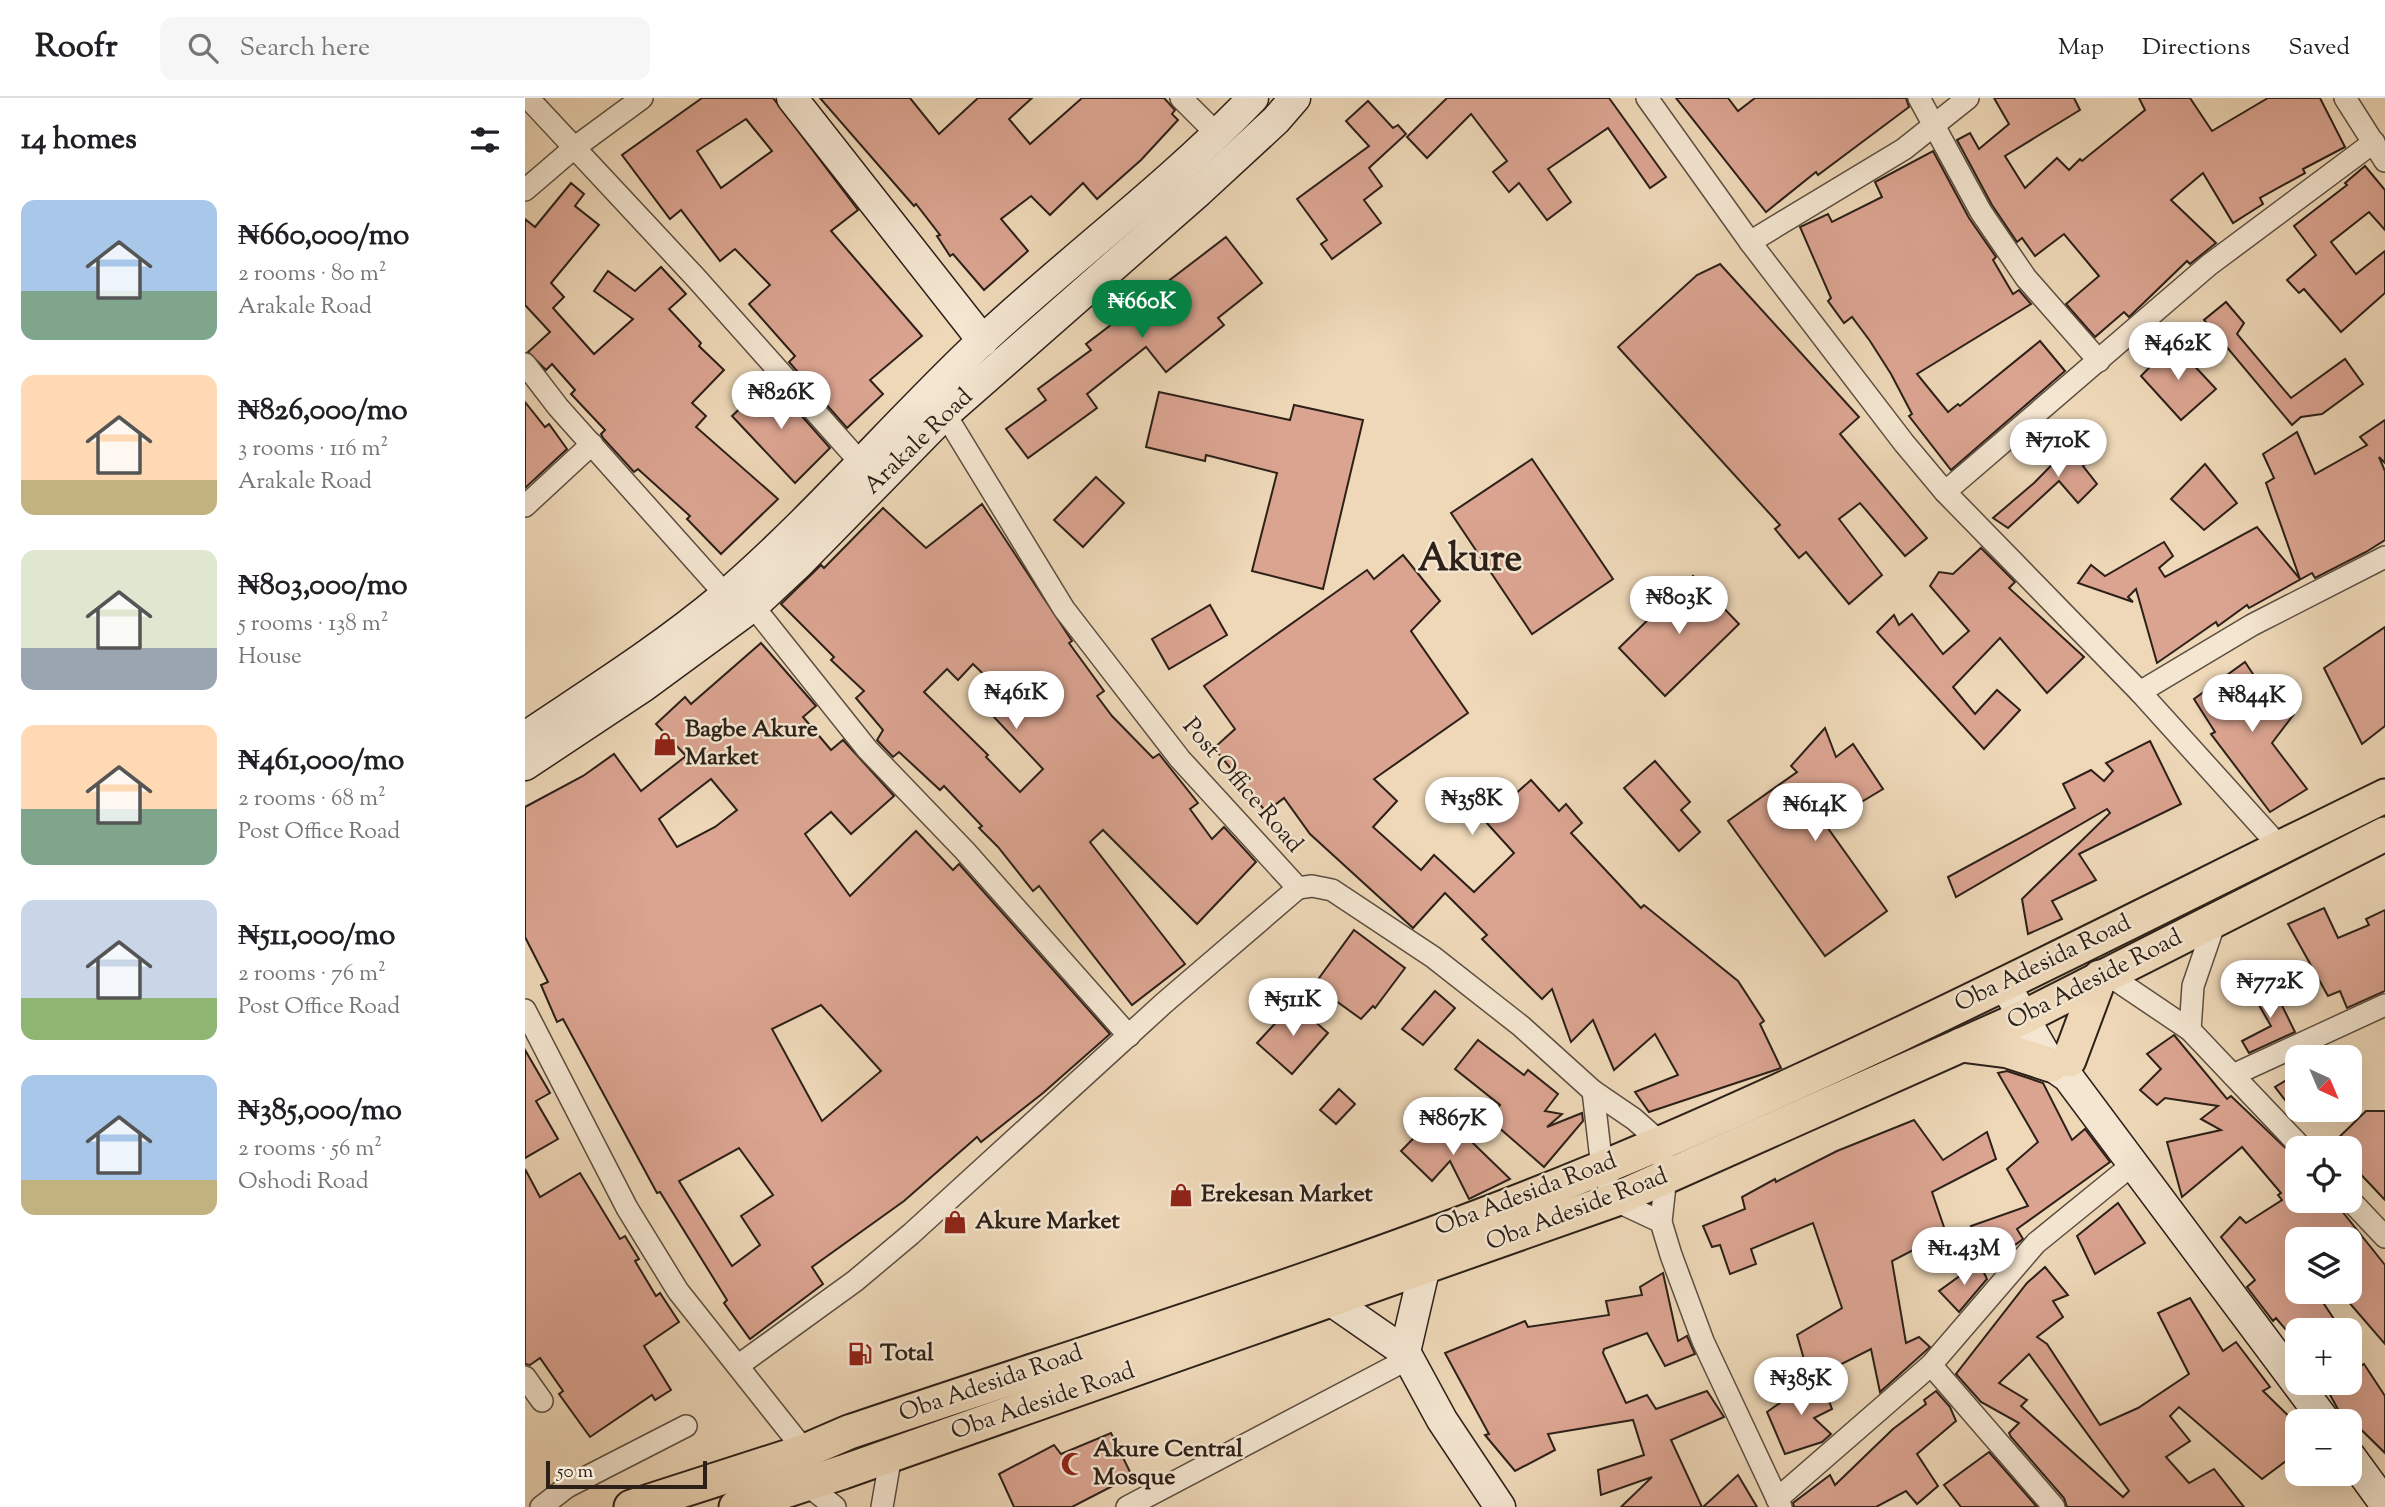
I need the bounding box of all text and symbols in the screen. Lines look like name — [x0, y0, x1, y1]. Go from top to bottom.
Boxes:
search box — [160, 17, 650, 80]
text: Roofr — [35, 24, 118, 72]
icon: search — [184, 29, 222, 67]
text: Search here — [240, 30, 370, 67]
text: Map — [2058, 31, 2104, 65]
text: Directions — [2142, 31, 2250, 65]
text: Saved — [2288, 31, 2350, 65]
text: 14 homes — [21, 119, 137, 162]
icon: filters — [466, 121, 504, 159]
text: ₦660,000/mo — [238, 215, 410, 258]
icon: home — [77, 228, 161, 312]
text: 2 rooms · 80 m² — [238, 258, 386, 291]
pin: ₦660K — [1093, 280, 1191, 340]
text: ₦660K — [1108, 286, 1176, 319]
text: Arakale Road — [238, 291, 372, 324]
pin: ₦462K — [2129, 322, 2227, 382]
text: ₦462K — [2145, 328, 2211, 361]
pin: ₦826K — [732, 372, 830, 431]
text: ₦826K — [748, 377, 814, 410]
street label: Arakale Road — [857, 381, 981, 503]
text: ₦826,000/mo — [238, 390, 408, 433]
icon: home — [77, 403, 161, 487]
pin: ₦710K — [2009, 420, 2107, 479]
text: ₦710K — [2026, 425, 2090, 458]
text: 3 rooms · 116 m² — [238, 433, 388, 466]
text: Arakale Road — [238, 466, 372, 499]
district label: Akure — [1418, 534, 1522, 588]
text: ₦803,000/mo — [238, 565, 408, 608]
pin: ₦803K — [1630, 576, 1728, 636]
icon: home — [77, 578, 161, 662]
text: ₦803K — [1646, 582, 1712, 615]
text: 5 rooms · 138 m² — [238, 608, 389, 641]
text: House — [238, 641, 302, 674]
pin: ₦461K — [967, 672, 1065, 731]
pin: ₦844K — [2203, 674, 2301, 734]
text: ₦461K — [984, 677, 1048, 710]
text: ₦844K — [2218, 680, 2286, 713]
street label: Post Office Road — [1174, 711, 1311, 861]
place label: Bagbe Akure Market — [685, 713, 818, 775]
shop icon: Bagbe Akure Market — [651, 730, 679, 758]
text: ₦461,000/mo — [238, 740, 404, 783]
icon: home — [77, 753, 161, 837]
pin: ₦358K — [1423, 778, 1521, 837]
text: 2 rooms · 68 m² — [238, 783, 386, 816]
text: ₦358K — [1441, 783, 1503, 816]
pin: ₦614K — [1766, 784, 1864, 843]
text: ₦614K — [1783, 789, 1847, 822]
text: Post Office Road — [238, 816, 400, 849]
street label: Oba Adesida Road — [1949, 906, 2137, 1021]
text: ₦511,000/mo — [238, 915, 395, 958]
street label: Oba Adeside Road — [2002, 921, 2189, 1039]
icon: home — [77, 928, 161, 1012]
text: 2 rooms · 76 m² — [238, 958, 386, 991]
pin: ₦772K — [2221, 960, 2319, 1020]
text: ₦772K — [2237, 966, 2303, 999]
pin: ₦511K — [1244, 978, 1342, 1038]
text: ₦511K — [1265, 984, 1321, 1017]
text: Post Office Road — [238, 991, 400, 1024]
north arrow — [2285, 1045, 2363, 1122]
map controls — [2285, 1045, 2362, 1486]
text: ₦385,000/mo — [238, 1090, 402, 1133]
pin: ₦867K — [1404, 1098, 1502, 1157]
icon: home — [77, 1103, 161, 1187]
text: ₦867K — [1419, 1103, 1487, 1136]
text: 2 rooms · 56 m² — [238, 1133, 382, 1166]
button: locate — [2285, 1136, 2362, 1213]
street label: Oba Adesida Road — [1430, 1144, 1622, 1245]
street label: Oba Adeside Road — [1481, 1160, 1673, 1260]
text: Oshodi Road — [238, 1166, 369, 1199]
place label: Erekesan Market — [1201, 1178, 1374, 1212]
shop icon: Erekesan Market — [1167, 1181, 1195, 1209]
place label: Akure Market — [975, 1205, 1121, 1239]
shop icon: Akure Market — [941, 1208, 969, 1236]
button: layers — [2285, 1227, 2362, 1304]
pin: ₦1.43M — [1907, 1228, 2021, 1287]
text: ₦1.43M — [1928, 1233, 2000, 1266]
button: + — [2285, 1318, 2362, 1395]
street label: Oba Adesida Road — [894, 1336, 1088, 1431]
place label: Total — [880, 1337, 934, 1371]
fuel station icon: Total — [846, 1340, 874, 1368]
street label: Oba Adeside Road — [947, 1354, 1140, 1449]
pin: ₦385K — [1752, 1358, 1850, 1417]
text: ₦385K — [1770, 1363, 1832, 1396]
button: − — [2285, 1409, 2362, 1486]
place label: Akure Central Mosque — [1093, 1433, 1243, 1495]
mosque icon: Akure Central Mosque — [1059, 1450, 1087, 1478]
scale bar — [546, 1458, 707, 1490]
text: 50 m — [557, 1459, 593, 1486]

